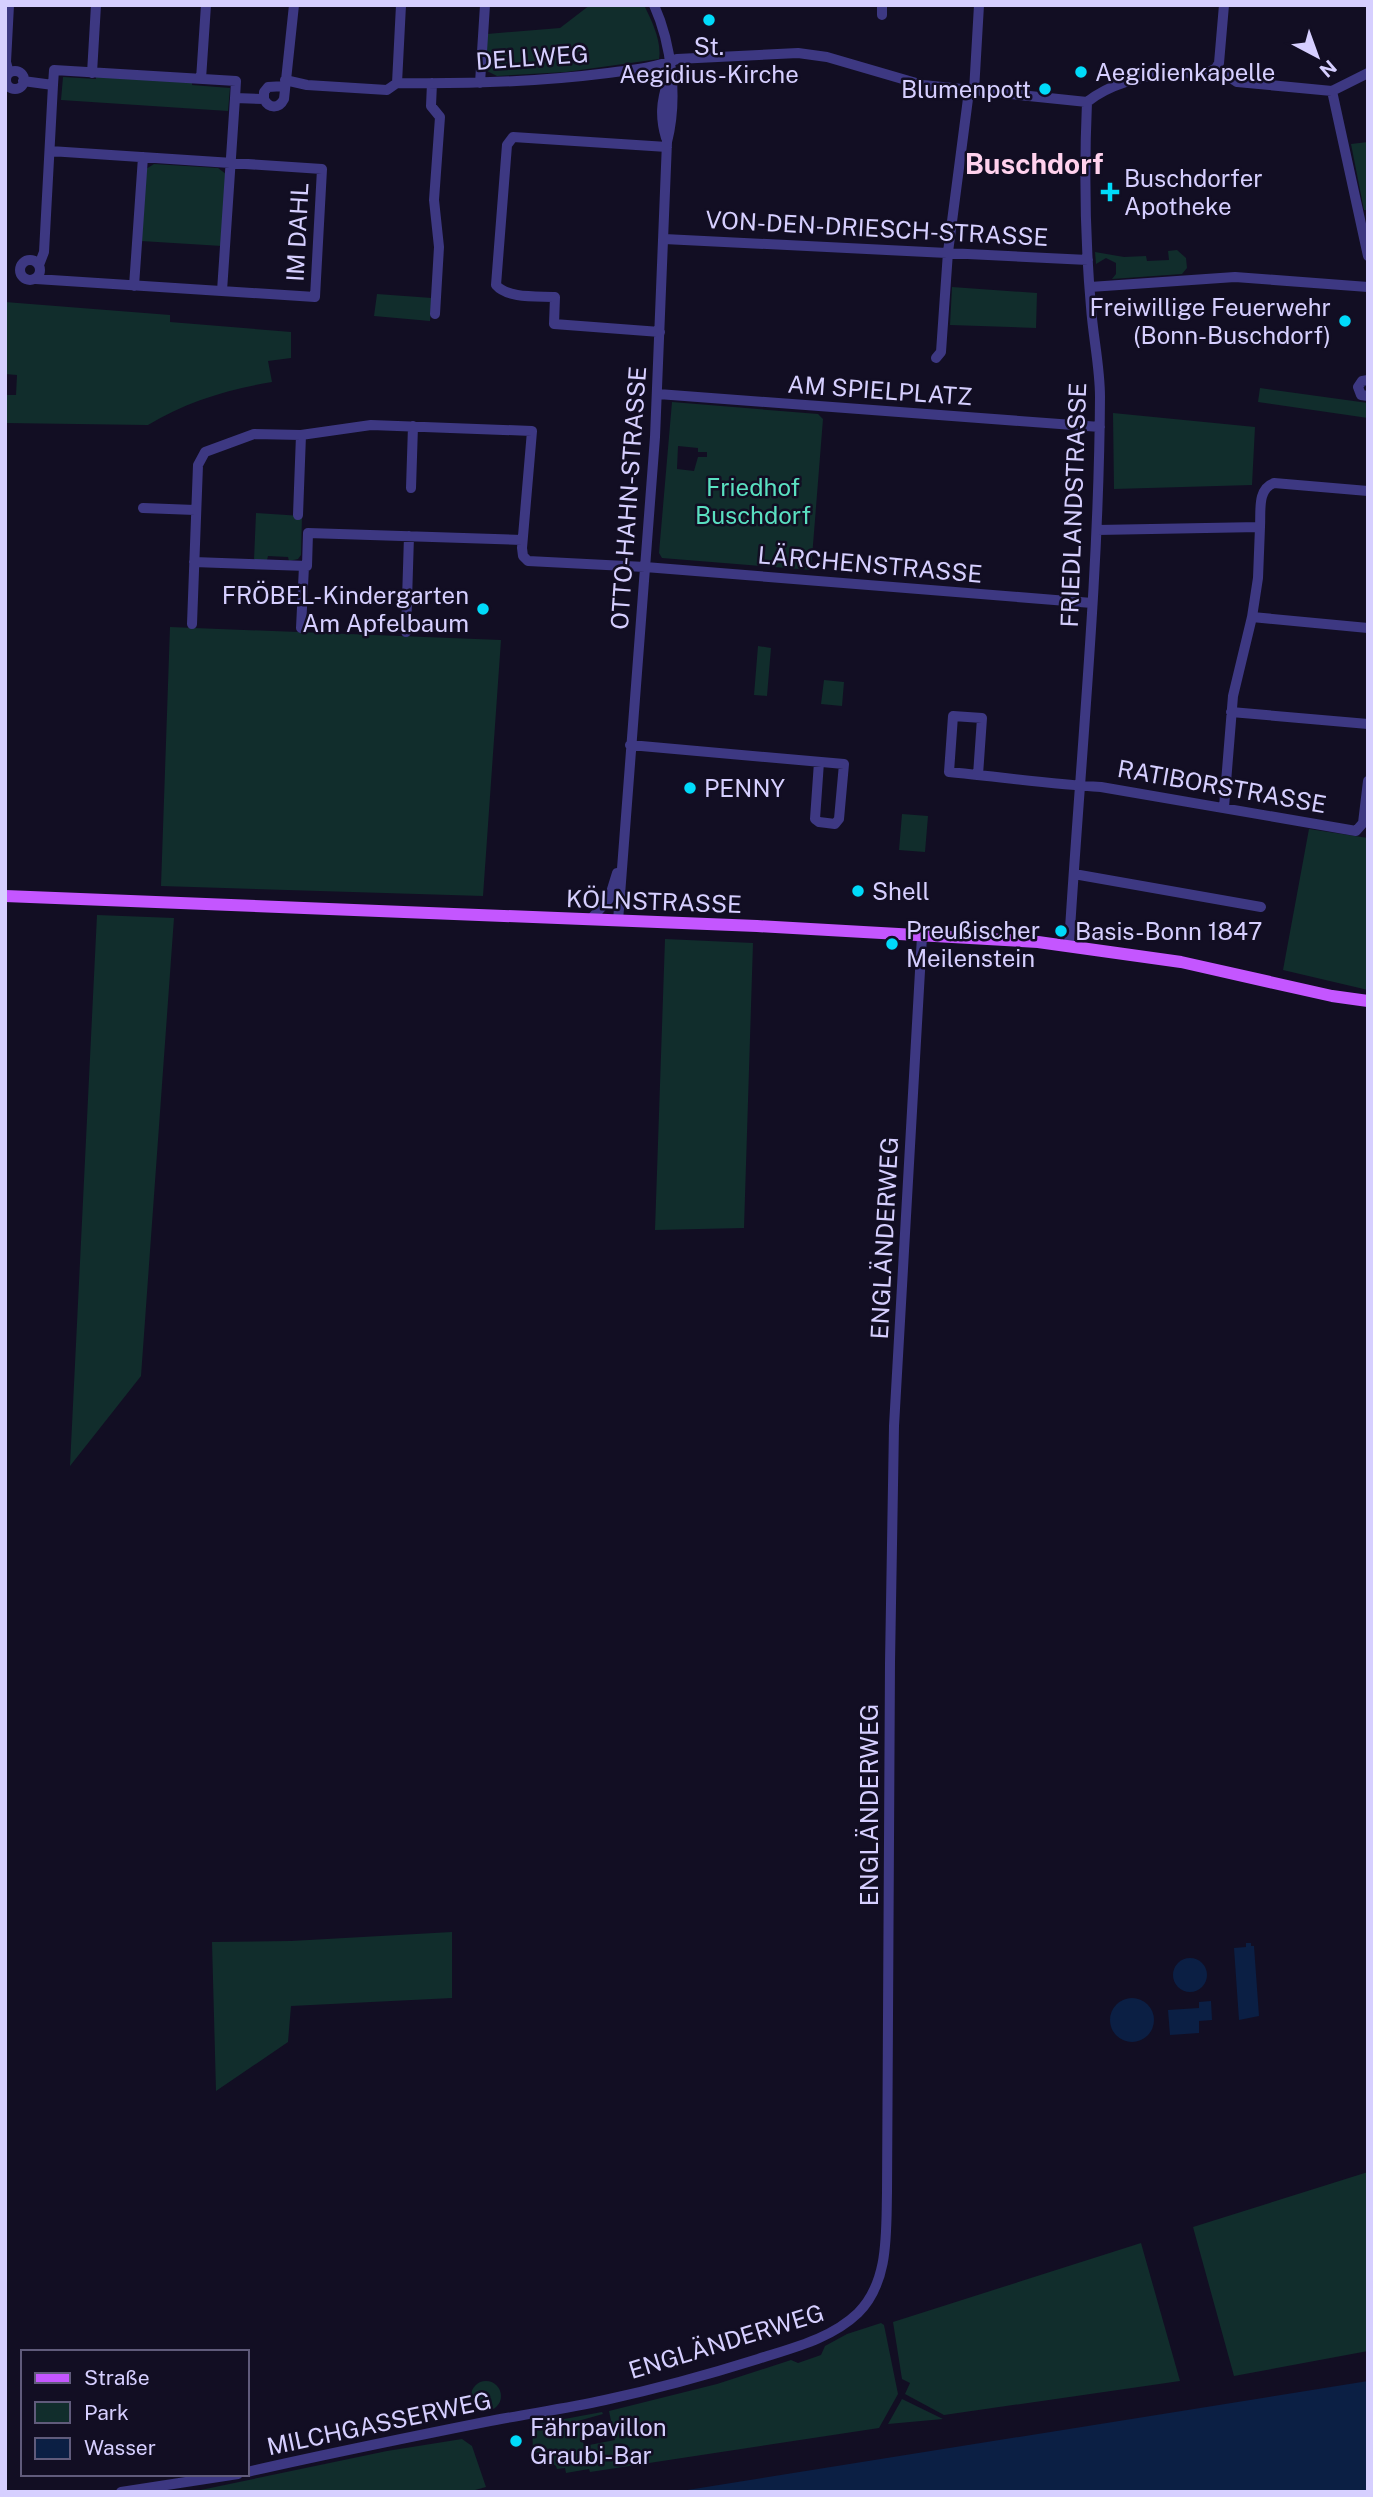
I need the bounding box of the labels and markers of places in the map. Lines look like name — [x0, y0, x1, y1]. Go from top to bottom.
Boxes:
marker: St. Aegidius-Kirche — [701, 12, 717, 28]
place label: St. Aegidius-Kirche — [619, 32, 799, 88]
place label: Aegidienkapelle — [1095, 58, 1275, 86]
marker: Aegidienkapelle — [1073, 64, 1089, 80]
place label: Blumenpott — [901, 75, 1031, 103]
marker: Blumenpott — [1037, 81, 1053, 97]
place label: Buschdorfer Apotheke — [1124, 164, 1263, 220]
marker: Buschdorfer Apotheke — [1102, 184, 1118, 200]
place label: Freiwillige Feuerwehr (Bonn-Buschdorf) — [1089, 293, 1331, 349]
marker: Freiwillige Feuerwehr (Bonn-Buschdorf) — [1337, 313, 1353, 329]
place label: FRÖBEL-Kindergarten Am Apfelbaum — [222, 580, 469, 637]
marker: FRÖBEL-Kindergarten Am Apfelbaum — [475, 601, 491, 617]
place label: PENNY — [704, 774, 786, 802]
marker: PENNY — [682, 780, 698, 796]
place label: Shell — [872, 877, 930, 905]
marker: Shell — [850, 883, 866, 899]
place label: Preußischer Meilenstein — [906, 916, 1040, 972]
place label: Basis-Bonn 1847 — [1075, 917, 1262, 945]
marker: Basis-Bonn 1847 — [1053, 923, 1069, 939]
marker: Preußischer Meilenstein — [884, 936, 900, 952]
place label: Fährpavillon Graubi-Bar — [530, 2413, 667, 2469]
marker: Fährpavillon Graubi-Bar — [508, 2433, 524, 2449]

